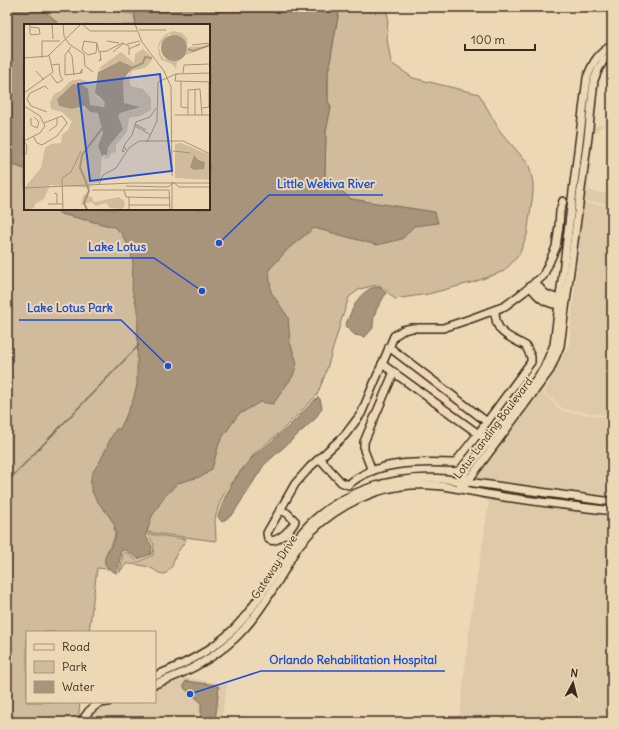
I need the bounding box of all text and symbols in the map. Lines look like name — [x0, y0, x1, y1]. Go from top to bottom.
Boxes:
inset map — [24, 24, 210, 210]
scale bar — [465, 26, 535, 52]
text: 100 m — [471, 32, 505, 47]
callout: Little Wekiva River — [269, 171, 383, 195]
text: Little Wekiva River — [277, 176, 375, 191]
callout: Lake Lotus — [80, 234, 154, 258]
text: Lake Lotus — [88, 239, 147, 254]
callout: Lake Lotus Park — [19, 296, 121, 320]
text: Lake Lotus Park — [27, 300, 113, 315]
street label: Lotus Landing Boulevard — [450, 374, 536, 481]
street label: Gateway Drive — [248, 532, 300, 602]
legend — [26, 631, 156, 703]
text: Road — [62, 639, 90, 654]
callout: Orlando Rehabilitation Hospital — [261, 647, 445, 671]
text: Orlando Rehabilitation Hospital — [269, 652, 437, 668]
text: Park — [62, 659, 87, 674]
north arrow — [553, 663, 593, 703]
text: N — [570, 666, 579, 680]
text: Water — [62, 679, 95, 694]

